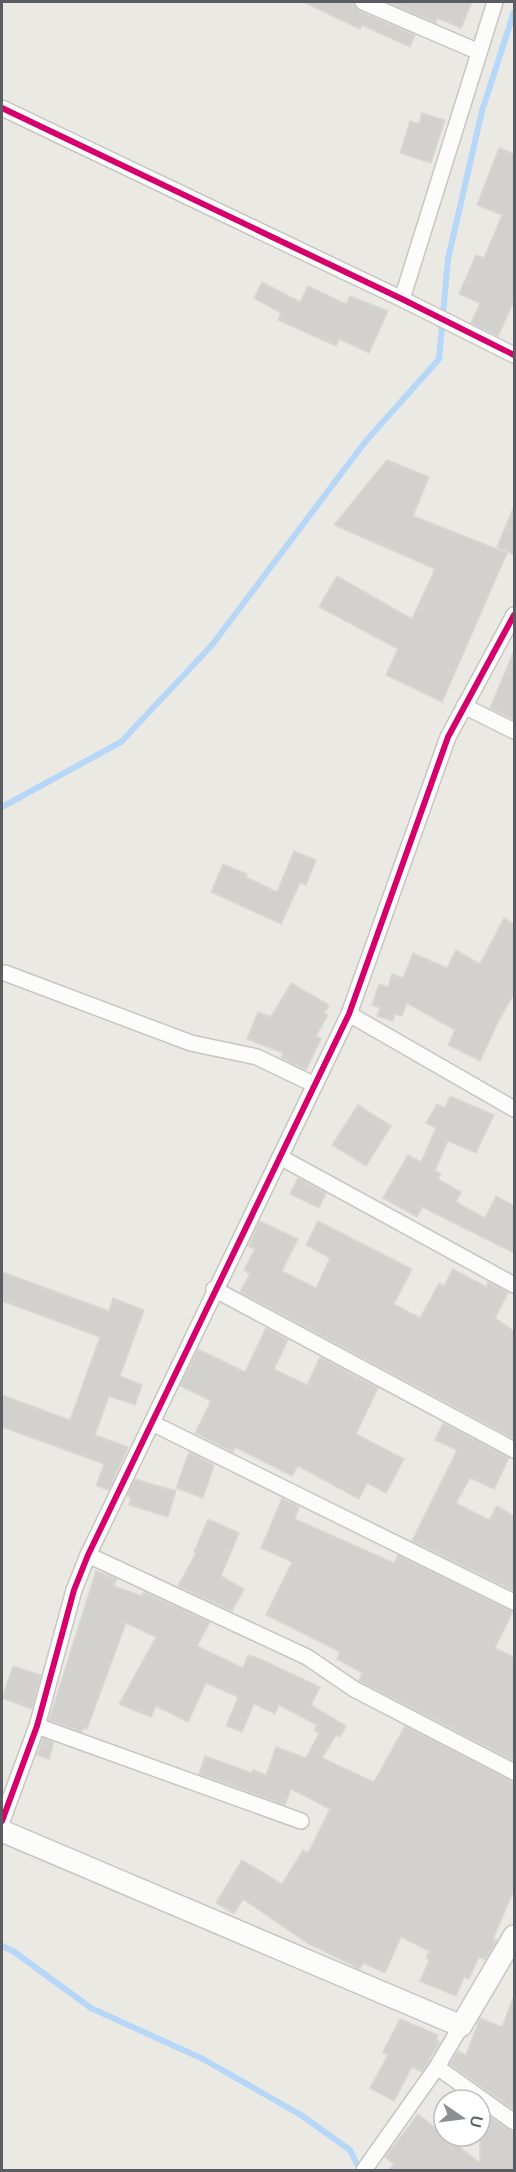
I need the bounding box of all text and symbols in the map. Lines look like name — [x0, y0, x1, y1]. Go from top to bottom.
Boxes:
north arrow — [432, 2088, 492, 2148]
text: U — [463, 2113, 488, 2130]

